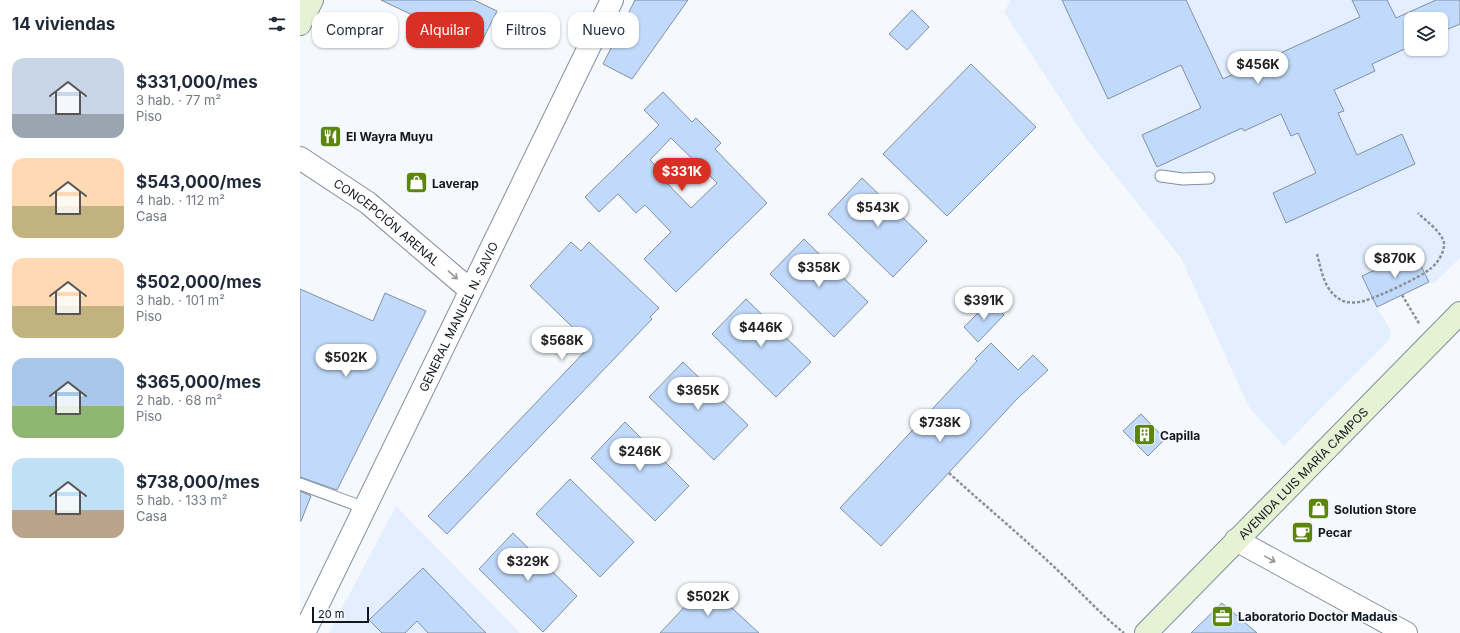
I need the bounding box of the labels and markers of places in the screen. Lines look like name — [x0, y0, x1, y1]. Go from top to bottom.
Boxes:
pin: $456K — [1230, 51, 1286, 85]
restaurant icon: El Wayra Muyu — [318, 123, 344, 149]
place label: El Wayra Muyu — [346, 129, 433, 144]
pin: $331K — [654, 158, 710, 192]
shop icon: Laverap — [403, 170, 429, 196]
place label: Laverap — [432, 176, 479, 191]
pin: $543K — [850, 194, 906, 228]
pin: $870K — [1367, 245, 1423, 279]
pin: $358K — [791, 254, 847, 288]
pin: $391K — [956, 287, 1012, 321]
pin: $446K — [733, 314, 789, 348]
pin: $568K — [534, 327, 590, 361]
pin: $502K — [318, 344, 374, 378]
pin: $365K — [670, 377, 726, 411]
pin: $738K — [912, 409, 968, 443]
building icon: Capilla — [1131, 422, 1157, 448]
place label: Capilla — [1160, 428, 1200, 443]
pin: $246K — [612, 438, 668, 472]
shop icon: Solution Store — [1305, 496, 1331, 522]
place label: Solution Store — [1334, 502, 1417, 517]
cafe icon: Pecar — [1289, 519, 1315, 545]
place label: Pecar — [1318, 525, 1352, 540]
pin: $329K — [500, 548, 556, 582]
pin: $502K — [680, 583, 736, 617]
office icon: Laboratorio Doctor Madaus — [1210, 603, 1236, 629]
place label: Laboratorio Doctor Madaus — [1238, 609, 1398, 624]

